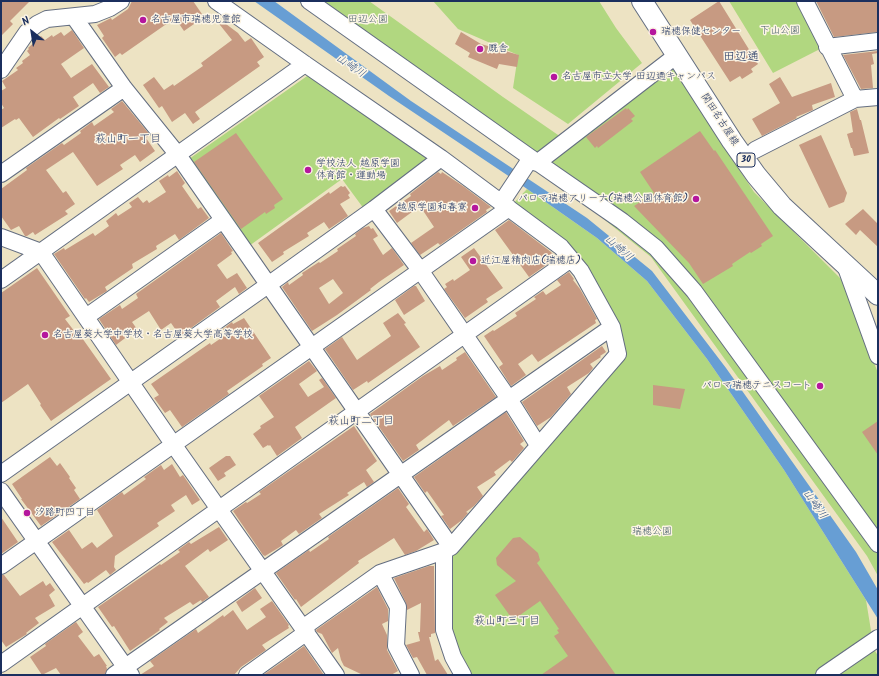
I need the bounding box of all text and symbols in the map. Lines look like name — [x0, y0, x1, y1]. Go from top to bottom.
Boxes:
north arrow — [12, 12, 52, 52]
text: N — [18, 12, 34, 31]
place label: 名古屋市瑞穂児童館 — [151, 14, 241, 26]
park label: 田辺公園 — [348, 14, 388, 26]
marker: 名古屋市瑞穂児童館 — [138, 15, 148, 25]
park label: 下山公園 — [760, 25, 800, 37]
place label: 瑞穂保健センター — [661, 26, 741, 38]
marker: 瑞穂保健センター — [648, 27, 658, 37]
place label: 厩舎 — [488, 43, 508, 55]
marker: 厩舎 — [475, 44, 485, 54]
district label: 田辺通 — [723, 51, 759, 65]
water label: 山崎川 — [333, 52, 367, 82]
place label: 名古屋市立大学 田辺通キャンパス — [562, 71, 716, 83]
marker: 名古屋市立大学 田辺通キャンパス — [549, 72, 559, 82]
street label: 関田名古屋線 — [698, 92, 740, 148]
district label: 萩山町一丁目 — [95, 133, 161, 147]
road number: 30 — [737, 153, 755, 167]
place label: 学校法人 越原学園 体育館・運動場 — [316, 158, 400, 182]
marker: 学校法人 越原学園 体育館・運動場 — [303, 165, 313, 175]
place label: パロマ瑞穂アリーナ(瑞穂公園体育館) — [518, 193, 688, 205]
marker: パロマ瑞穂アリーナ(瑞穂公園体育館) — [691, 194, 701, 204]
place label: 越原学園和春寮 — [397, 202, 467, 214]
marker: 越原学園和春寮 — [470, 203, 480, 213]
water label: 山崎川 — [601, 233, 635, 265]
place label: 近江屋精肉店(瑞穂店) — [481, 255, 581, 267]
marker: 近江屋精肉店(瑞穂店) — [468, 256, 478, 266]
place label: 名古屋葵大学中学校・名古屋葵大学高等学校 — [53, 329, 253, 341]
marker: 名古屋葵大学中学校・名古屋葵大学高等学校 — [40, 330, 50, 340]
place label: パロマ瑞穂テニスコート — [702, 380, 812, 392]
marker: パロマ瑞穂テニスコート — [815, 381, 825, 391]
district label: 萩山町二丁目 — [328, 415, 394, 429]
water label: 山崎川 — [799, 488, 829, 522]
place label: 汐路町四丁目 — [35, 507, 95, 519]
marker: 汐路町四丁目 — [22, 508, 32, 518]
park label: 瑞穂公園 — [632, 526, 672, 538]
district label: 萩山町三丁目 — [474, 615, 540, 629]

